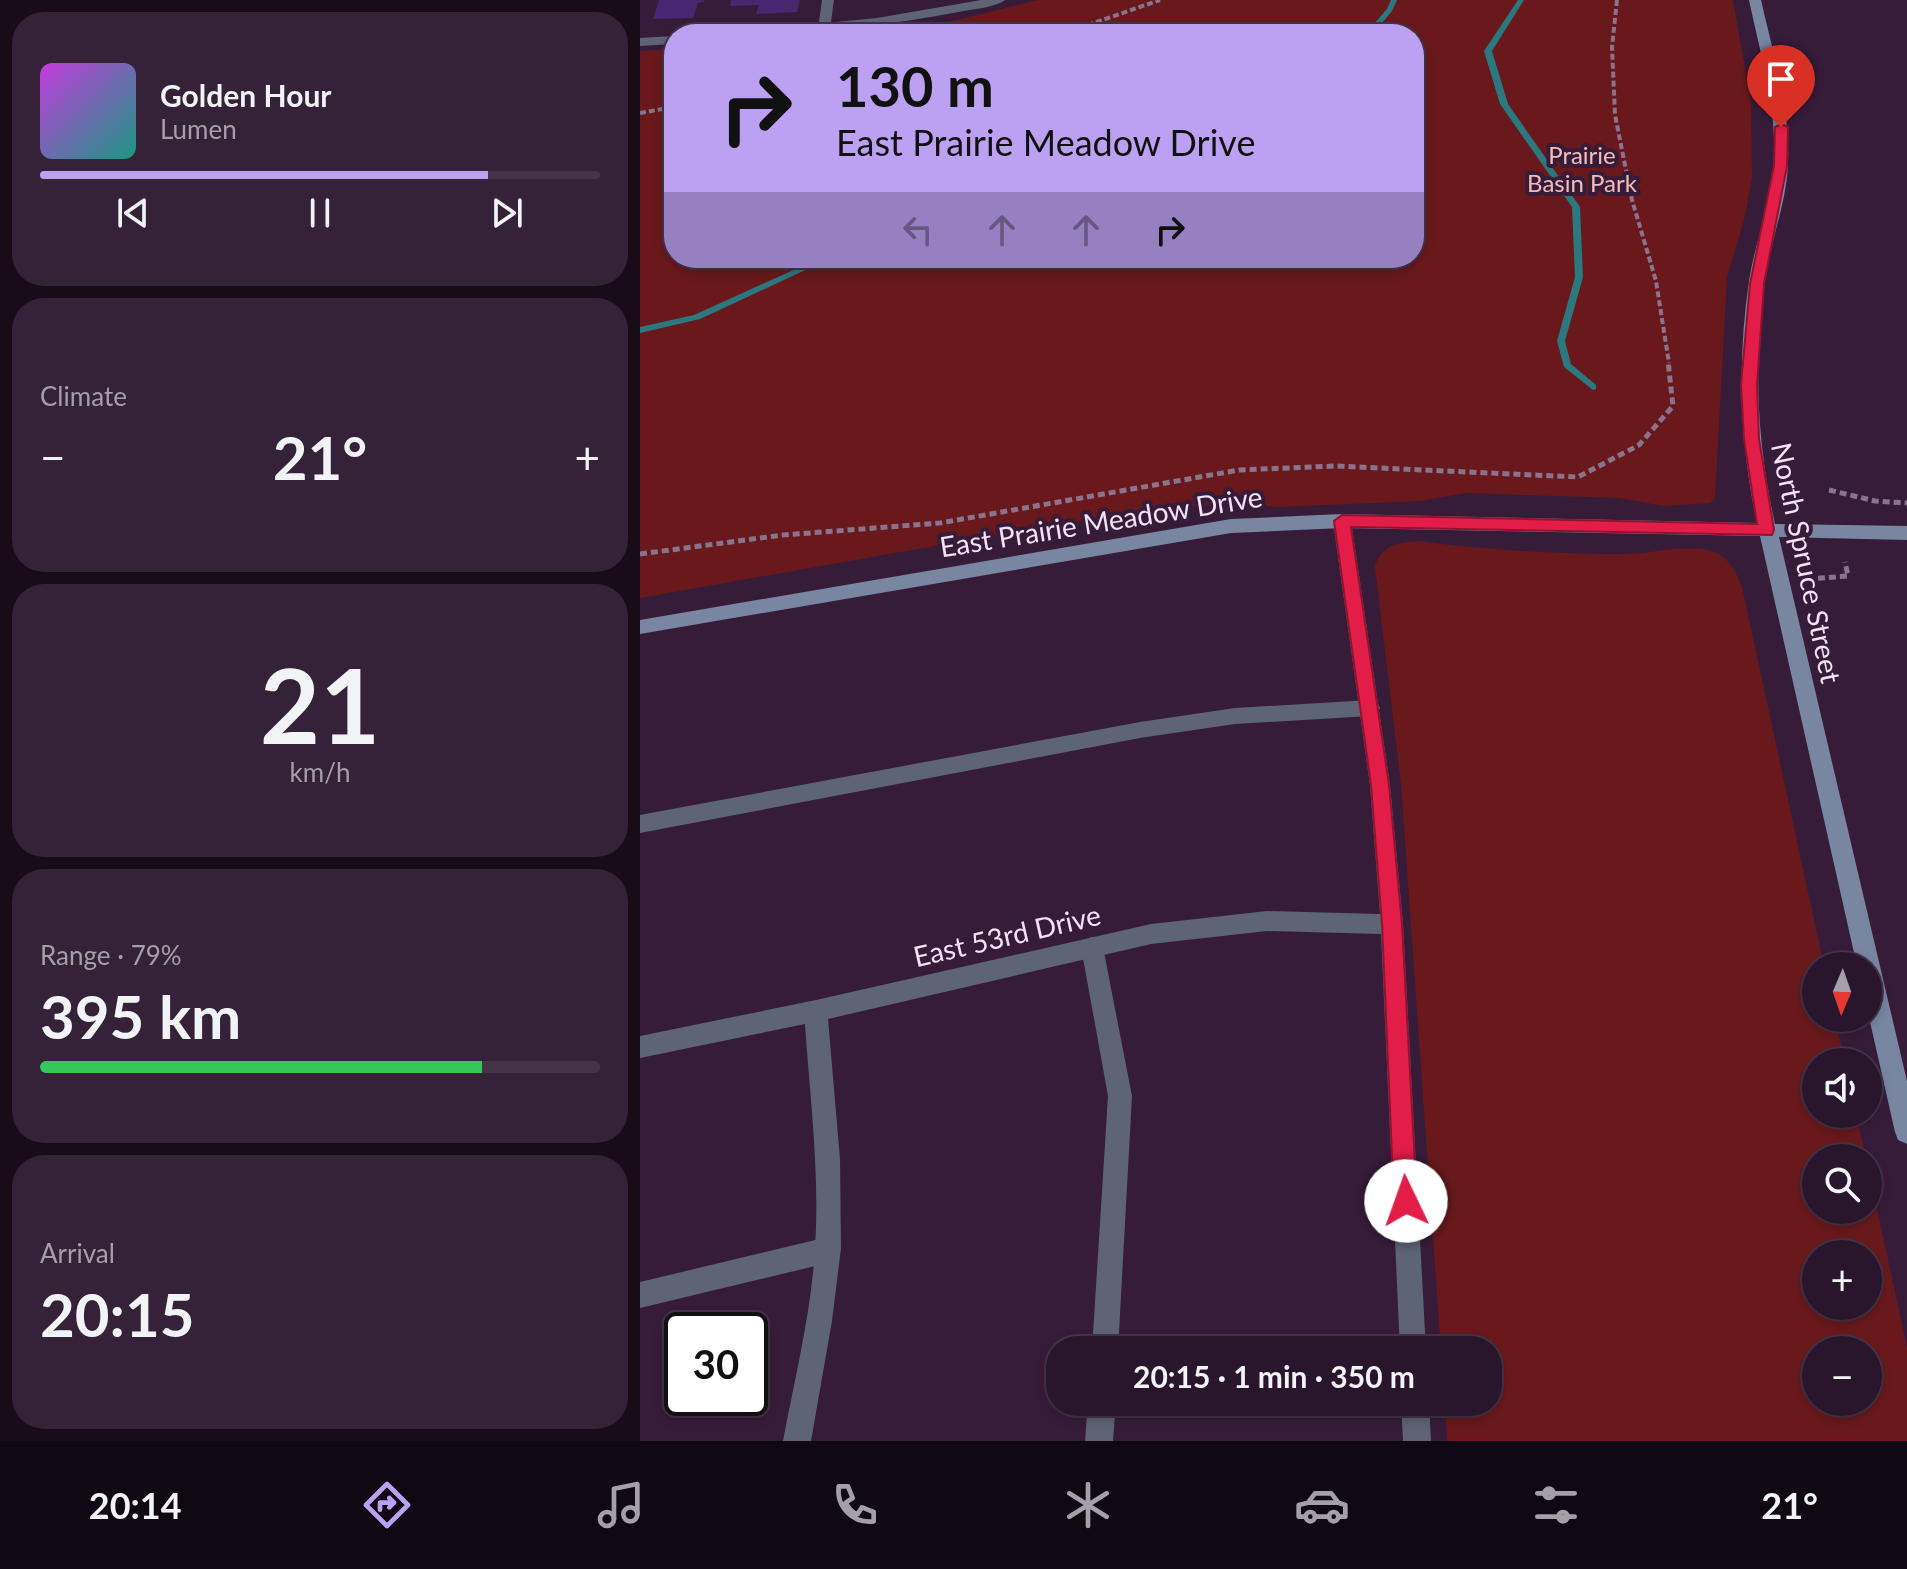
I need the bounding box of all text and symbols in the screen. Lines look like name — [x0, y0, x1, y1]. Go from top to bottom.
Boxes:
pin — [1747, 45, 1815, 127]
text: 130 m — [836, 52, 994, 119]
icon: right — [704, 56, 808, 160]
icon: arrive — [1759, 57, 1803, 101]
text: Golden Hour — [160, 77, 332, 113]
text: Lumen — [160, 113, 237, 145]
text: East Prairie Meadow Drive — [836, 120, 1255, 164]
park label: Prairie Basin Park — [1527, 140, 1638, 197]
icon: previous — [111, 191, 155, 235]
icon: pause — [298, 191, 342, 235]
icon: next — [485, 191, 529, 235]
icon: left — [896, 208, 940, 252]
icon: ahead — [980, 208, 1024, 252]
icon: ahead — [1064, 208, 1108, 252]
icon: right — [1148, 208, 1192, 252]
text: Climate — [40, 380, 127, 412]
text: 21° — [273, 421, 367, 493]
text: − — [40, 431, 66, 483]
text: + — [574, 431, 600, 483]
street label: North Spruce Street — [1765, 439, 1849, 686]
street label: East Prairie Meadow Drive — [937, 479, 1265, 563]
text: 21 — [260, 641, 380, 766]
text: km/h — [290, 756, 350, 788]
street label: East 53rd Drive — [910, 897, 1104, 973]
text: Range · 79% — [40, 939, 182, 971]
north arrow — [1802, 952, 1882, 1032]
map controls — [1802, 952, 1882, 1416]
text: 395 km — [40, 980, 241, 1052]
button: sound — [1802, 1048, 1882, 1128]
button: search — [1802, 1144, 1882, 1224]
position arrow — [1364, 1159, 1448, 1243]
text: Arrival — [40, 1237, 115, 1269]
button: + — [1802, 1240, 1882, 1320]
text: 20:15 — [40, 1278, 195, 1350]
speed limit sign: 30 — [664, 1312, 768, 1416]
button: − — [1802, 1336, 1882, 1416]
text: 20:15 · 1 min · 350 m — [1133, 1358, 1415, 1394]
icon: directions — [359, 1477, 415, 1533]
icon: music — [593, 1477, 649, 1533]
icon: phone — [827, 1477, 883, 1533]
icon: climate — [1060, 1477, 1116, 1533]
icon: car — [1294, 1477, 1350, 1533]
icon: filters — [1528, 1477, 1584, 1533]
text: 20:14 — [89, 1483, 182, 1527]
text: 21° — [1761, 1483, 1818, 1527]

